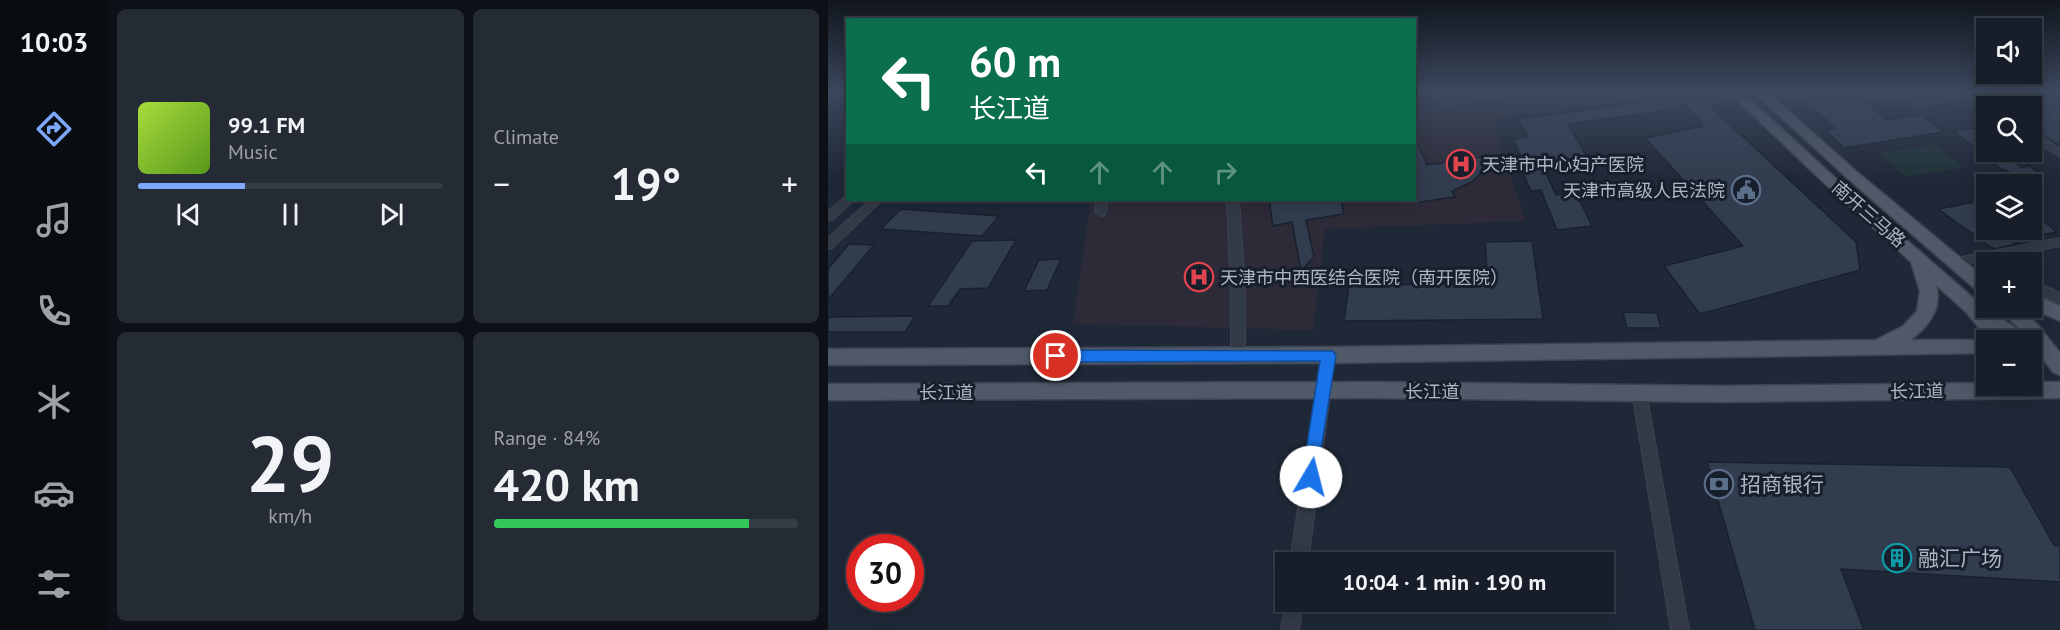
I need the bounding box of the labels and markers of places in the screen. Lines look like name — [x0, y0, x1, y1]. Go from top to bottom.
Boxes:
hospital icon: 天津市中心妇产医院 — [1445, 148, 1477, 180]
place label: 天津市中心妇产医院 — [1482, 153, 1644, 176]
public building icon: 天津市高级人民法院 — [1730, 174, 1762, 206]
place label: 天津市高级人民法院 — [1563, 179, 1725, 202]
hospital icon: 天津市中西医结合医院（南开医院） — [1183, 261, 1215, 293]
place label: 天津市中西医结合医院（南开医院） — [1220, 266, 1508, 289]
pin — [1030, 330, 1081, 381]
bank icon: 招商银行 — [1703, 468, 1735, 500]
place label: 招商银行 — [1740, 471, 1824, 498]
building icon: 融汇广场 — [1881, 542, 1913, 574]
place label: 融汇广场 — [1918, 545, 2002, 572]

